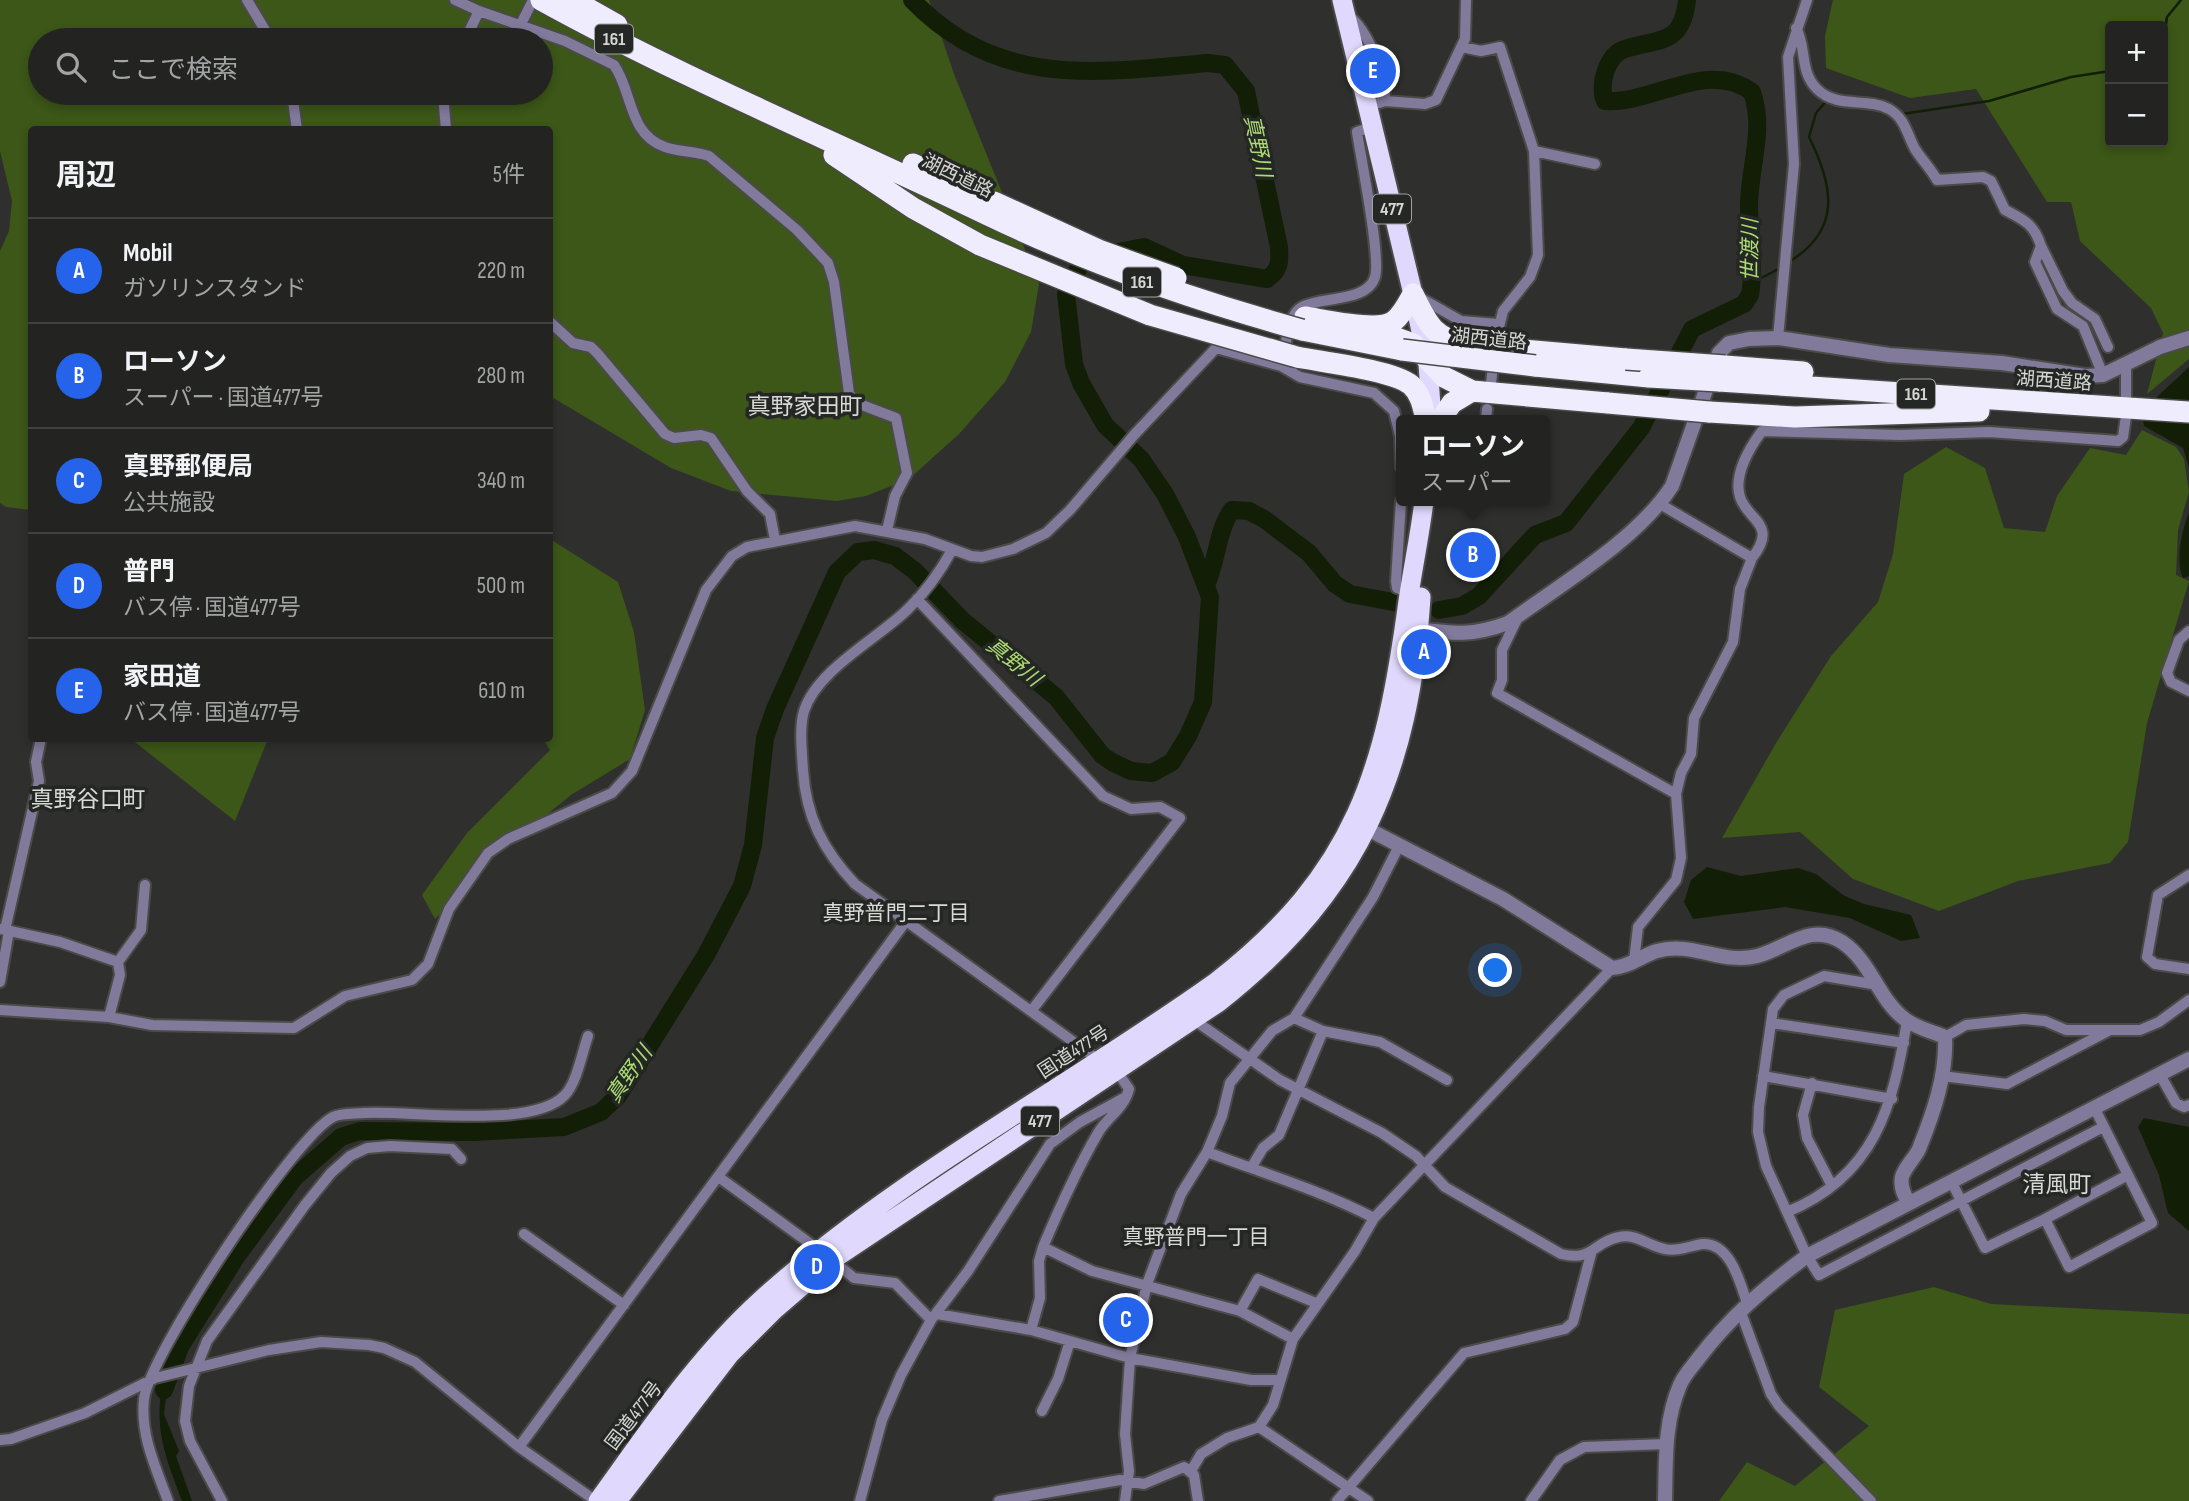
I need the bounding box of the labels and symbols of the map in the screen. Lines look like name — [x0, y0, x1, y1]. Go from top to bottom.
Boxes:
road number: 161 — [595, 24, 633, 54]
pin: E — [1350, 45, 1396, 97]
water label: 真野川 — [1239, 113, 1277, 181]
street label: 湖西道路 — [918, 149, 997, 203]
road number: 477 — [1373, 194, 1411, 224]
water label: 世渡川 — [1738, 217, 1763, 282]
road number: 161 — [1123, 268, 1161, 296]
street label: 湖西道路 — [1450, 324, 1528, 355]
street label: 湖西道路 — [2015, 367, 2093, 396]
road number: 161 — [1897, 380, 1935, 408]
district label: 真野家田町 — [748, 393, 863, 421]
pin: B — [1450, 529, 1496, 581]
pin: A — [1401, 626, 1447, 678]
water label: 真野川 — [981, 633, 1048, 693]
district label: 真野谷口町 — [31, 786, 146, 814]
district label: 真野普門二丁目 — [823, 901, 970, 926]
your location — [1478, 953, 1512, 987]
street label: 国道477号 — [1034, 1021, 1114, 1084]
water label: 真野川 — [601, 1040, 659, 1107]
road number: 477 — [1021, 1106, 1059, 1136]
district label: 清風町 — [2023, 1171, 2092, 1199]
district label: 真野普門一丁目 — [1123, 1225, 1270, 1250]
pin: D — [794, 1241, 840, 1293]
pin: C — [1103, 1294, 1149, 1346]
street label: 国道477号 — [601, 1377, 667, 1455]

